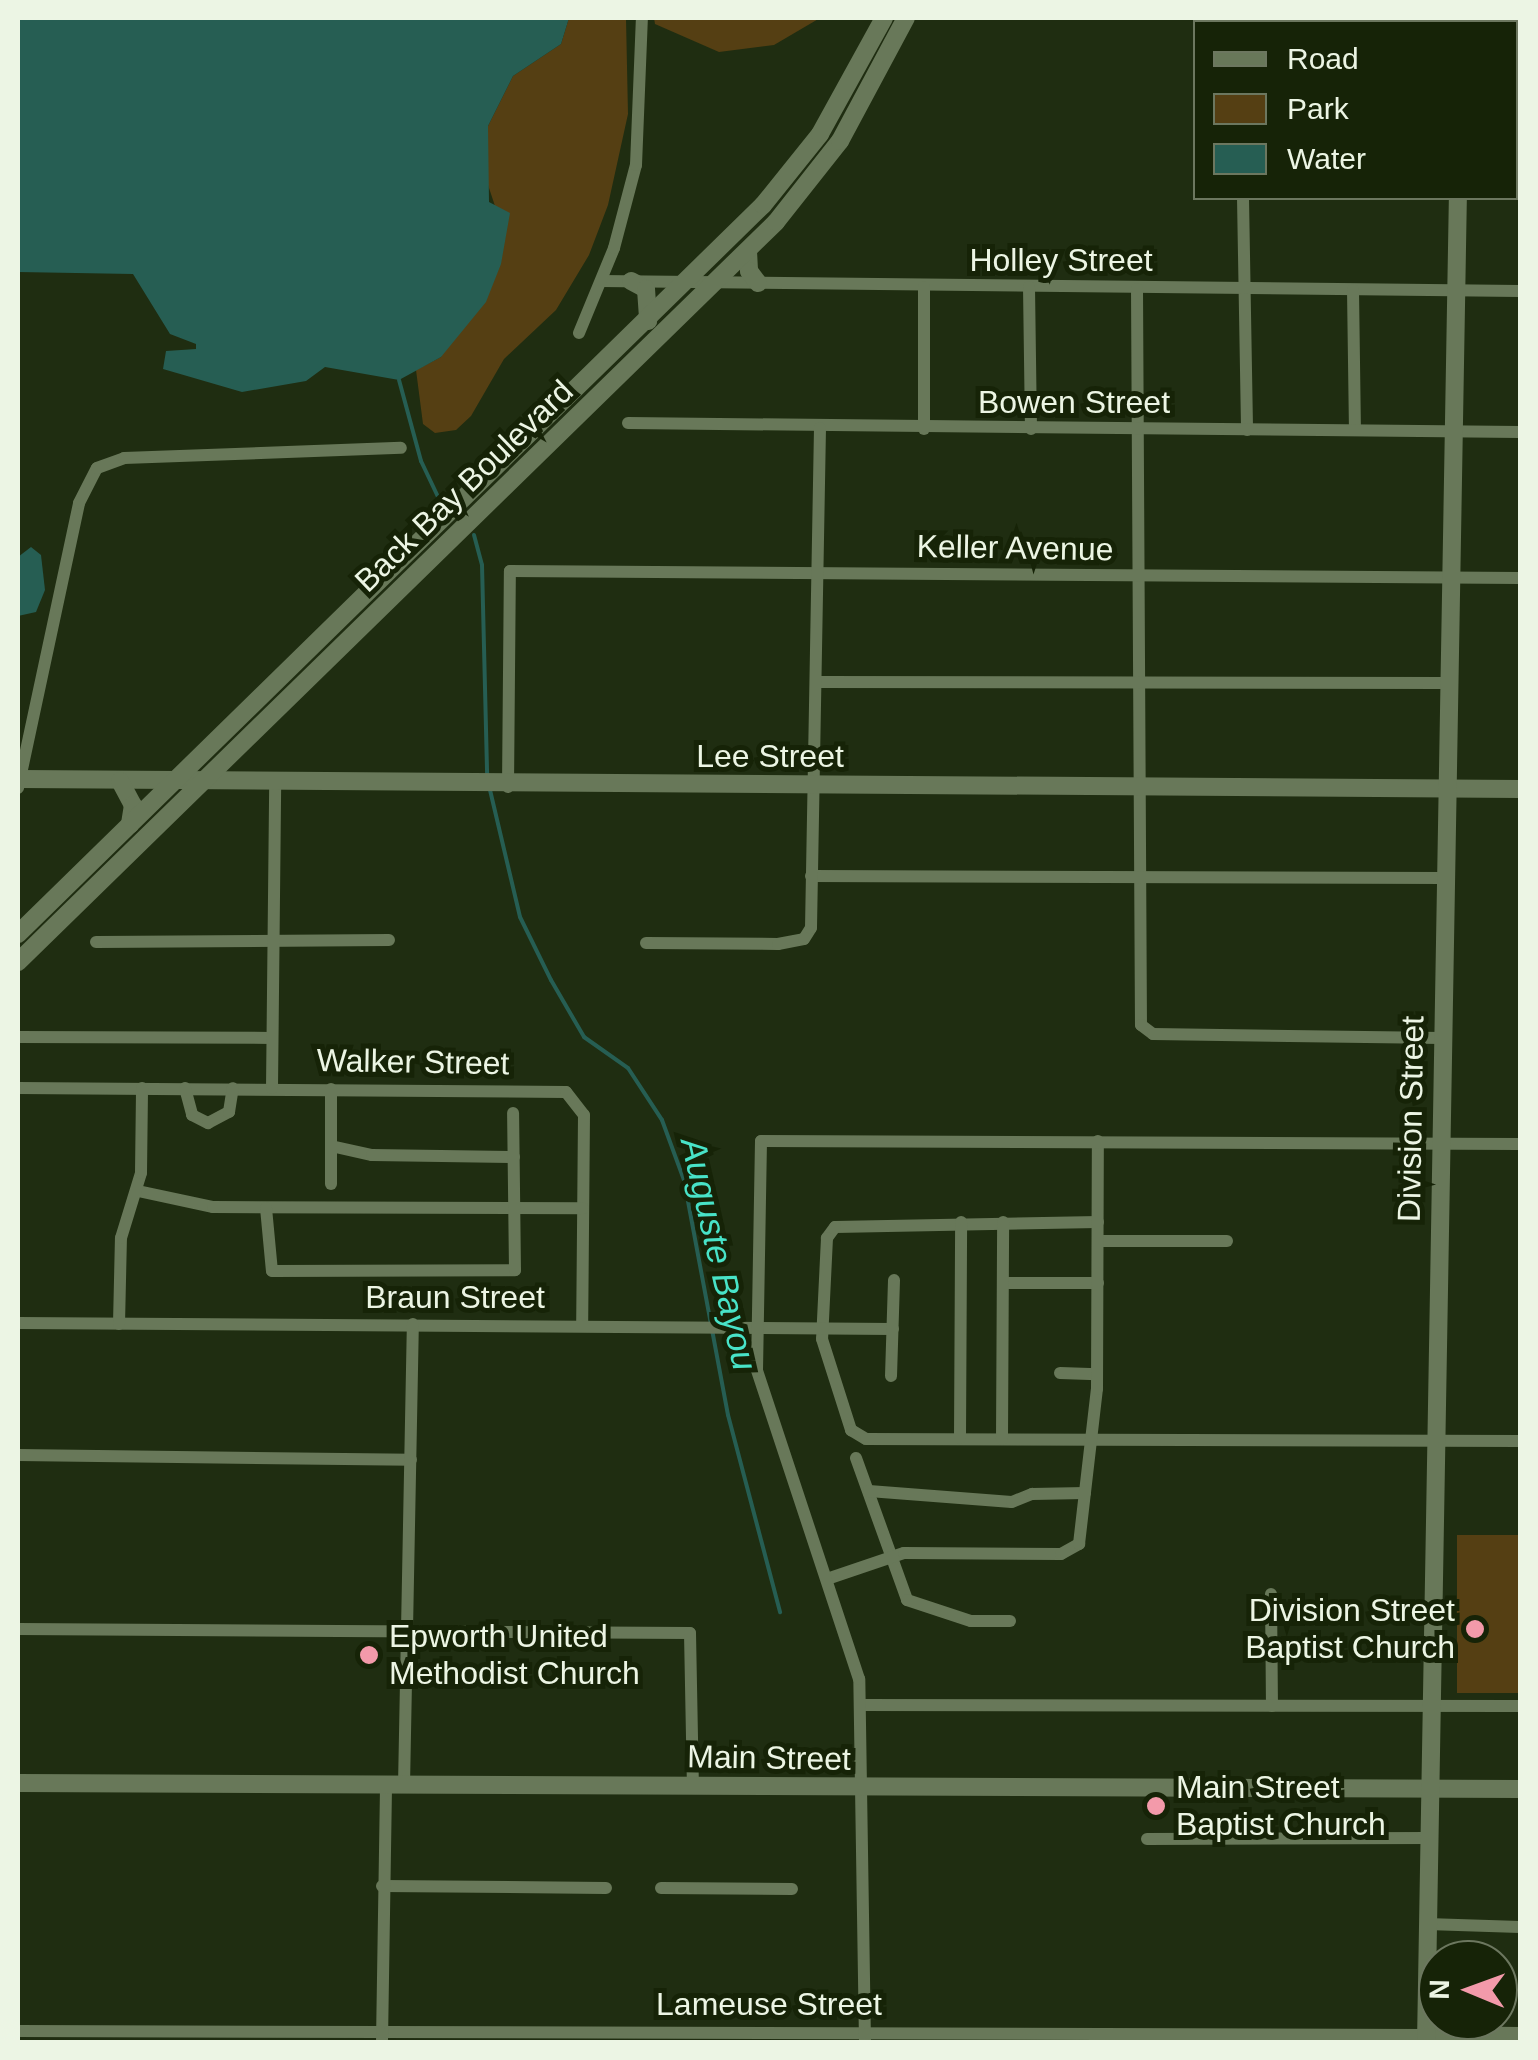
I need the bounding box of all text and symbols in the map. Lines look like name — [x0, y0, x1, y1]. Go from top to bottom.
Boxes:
legend — [1193, 20, 1518, 200]
text: Road — [1287, 42, 1359, 75]
text: Park — [1287, 92, 1349, 125]
text: Water — [1287, 142, 1366, 175]
street label: Holley Street — [969, 241, 1153, 279]
street label: Back Bay Boulevard — [347, 372, 581, 600]
street label: Bowen Street — [978, 383, 1170, 421]
street label: Keller Avenue — [915, 527, 1115, 569]
street label: Lee Street — [696, 737, 844, 775]
street label: Division Street — [1390, 1016, 1432, 1222]
street label: Walker Street — [316, 1041, 510, 1083]
water label: Auguste Bayou — [672, 1134, 766, 1374]
street label: Braun Street — [365, 1278, 545, 1316]
place label: Division Street Baptist Church — [1245, 1592, 1455, 1667]
place label: Epworth United Methodist Church — [389, 1618, 640, 1693]
marker: Division Street Baptist Church — [1464, 1618, 1486, 1640]
marker: Epworth United Methodist Church — [358, 1644, 380, 1666]
street label: Main Street — [687, 1737, 851, 1779]
place label: Main Street Baptist Church — [1176, 1769, 1386, 1844]
marker: Main Street Baptist Church — [1145, 1795, 1167, 1817]
north arrow — [1418, 1940, 1518, 2040]
text: N — [1424, 1979, 1455, 2000]
street label: Lameuse Street — [656, 1985, 882, 2023]

